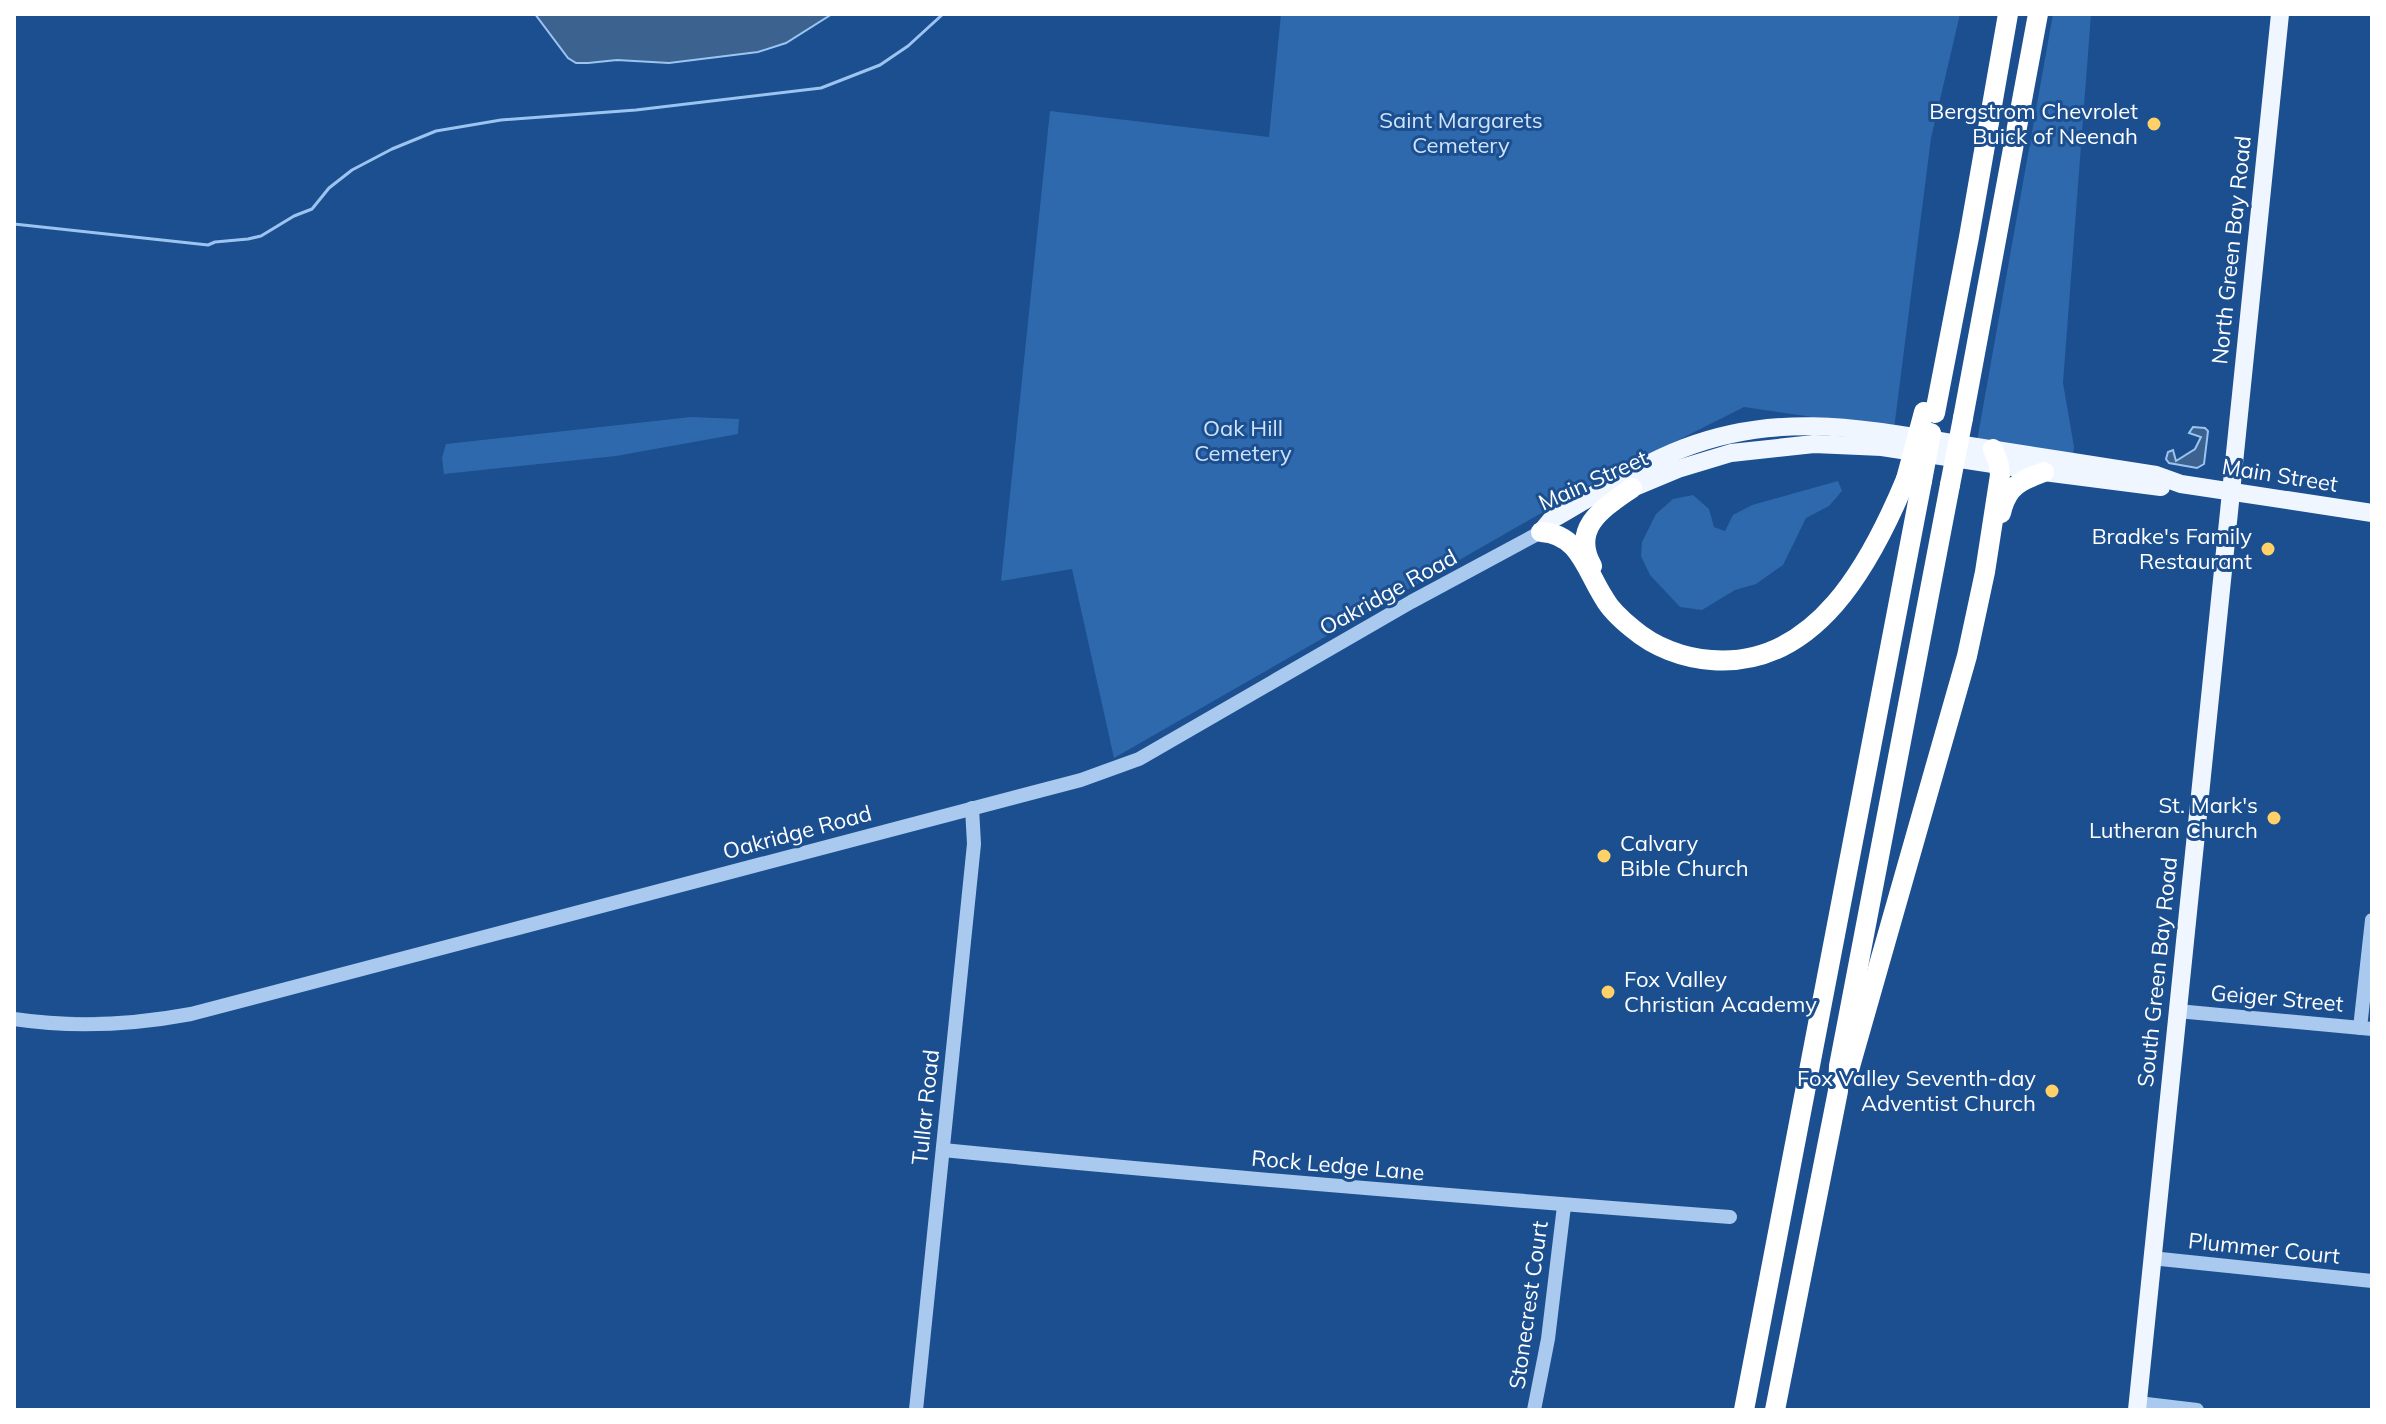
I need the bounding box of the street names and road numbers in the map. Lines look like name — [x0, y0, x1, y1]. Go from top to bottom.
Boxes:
street label: North Green Bay Road — [2205, 134, 2257, 366]
street label: Main Street — [1534, 443, 1652, 517]
street label: Main Street — [2220, 452, 2340, 498]
street label: Oakridge Road — [1314, 543, 1462, 641]
street label: Oakridge Road — [720, 799, 874, 865]
street label: South Green Bay Road — [2131, 856, 2183, 1088]
street label: Geiger Street — [2209, 978, 2345, 1018]
street label: Tullar Road — [905, 1048, 945, 1166]
street label: Rock Ledge Lane — [1250, 1143, 1426, 1187]
street label: Stonecrest Court — [1502, 1219, 1554, 1391]
street label: Plummer Court — [2187, 1226, 2342, 1270]

